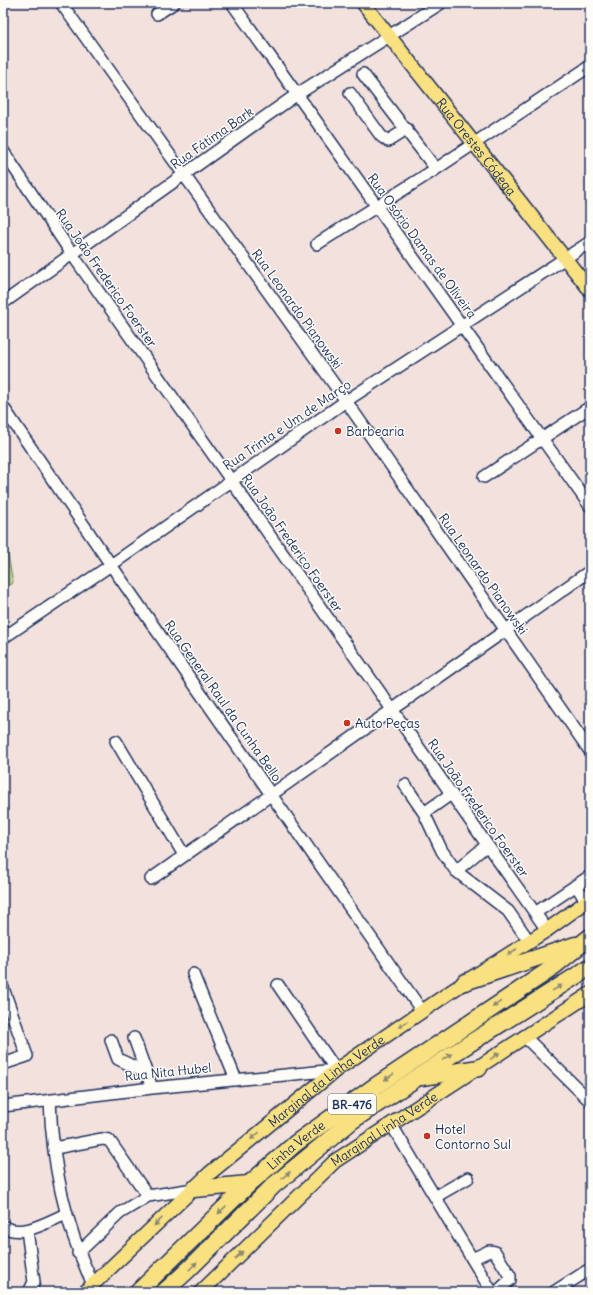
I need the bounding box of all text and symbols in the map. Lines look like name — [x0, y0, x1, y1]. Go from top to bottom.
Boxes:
street label: Rua Orestes Códega — [433, 94, 520, 199]
street label: Rua Fátima Bark — [167, 103, 257, 173]
street label: Rua Osório Damas de Oliveira — [364, 170, 480, 322]
street label: Rua João Frederico Foerster — [52, 205, 161, 351]
street label: Rua Leonardo Pianowski — [248, 246, 346, 372]
street label: Rua Trinta e Um de Março — [220, 376, 354, 474]
place label: Barbearia — [346, 423, 405, 440]
marker: Barbearia — [333, 426, 343, 436]
street label: Rua João Frederico Foerster — [238, 470, 347, 616]
street label: Rua Leonardo Pianowski — [435, 510, 531, 638]
street label: Rua General Raul da Cunha Bello — [161, 617, 285, 785]
place label: Auto Peças — [355, 715, 420, 732]
marker: Auto Peças — [342, 718, 352, 728]
street label: Rua João Frederico Foerster — [424, 735, 533, 881]
one-way arrow — [506, 948, 517, 956]
one-way arrow — [552, 984, 562, 992]
one-way arrow — [492, 1000, 502, 1008]
one-way arrow — [398, 1020, 408, 1028]
street label: Marginal da Linha Verde — [264, 1031, 388, 1131]
one-way arrow — [490, 1052, 501, 1060]
one-way arrow — [442, 1053, 453, 1061]
street label: Rua Nita Hubel — [124, 1059, 212, 1085]
one-way arrow — [384, 1073, 395, 1081]
street label: Marginal Linha Verde — [327, 1088, 441, 1170]
road number: BR-476 — [328, 1094, 376, 1114]
street label: Linha Verde — [263, 1116, 328, 1173]
place label: Hotel Contorno Sul — [435, 1121, 511, 1153]
one-way arrow — [249, 1131, 260, 1140]
marker: Hotel Contorno Sul — [422, 1131, 432, 1141]
one-way arrow — [280, 1170, 291, 1179]
one-way arrow — [217, 1205, 227, 1214]
one-way arrow — [153, 1218, 163, 1227]
one-way arrow — [234, 1250, 244, 1260]
one-way arrow — [188, 1261, 198, 1271]

